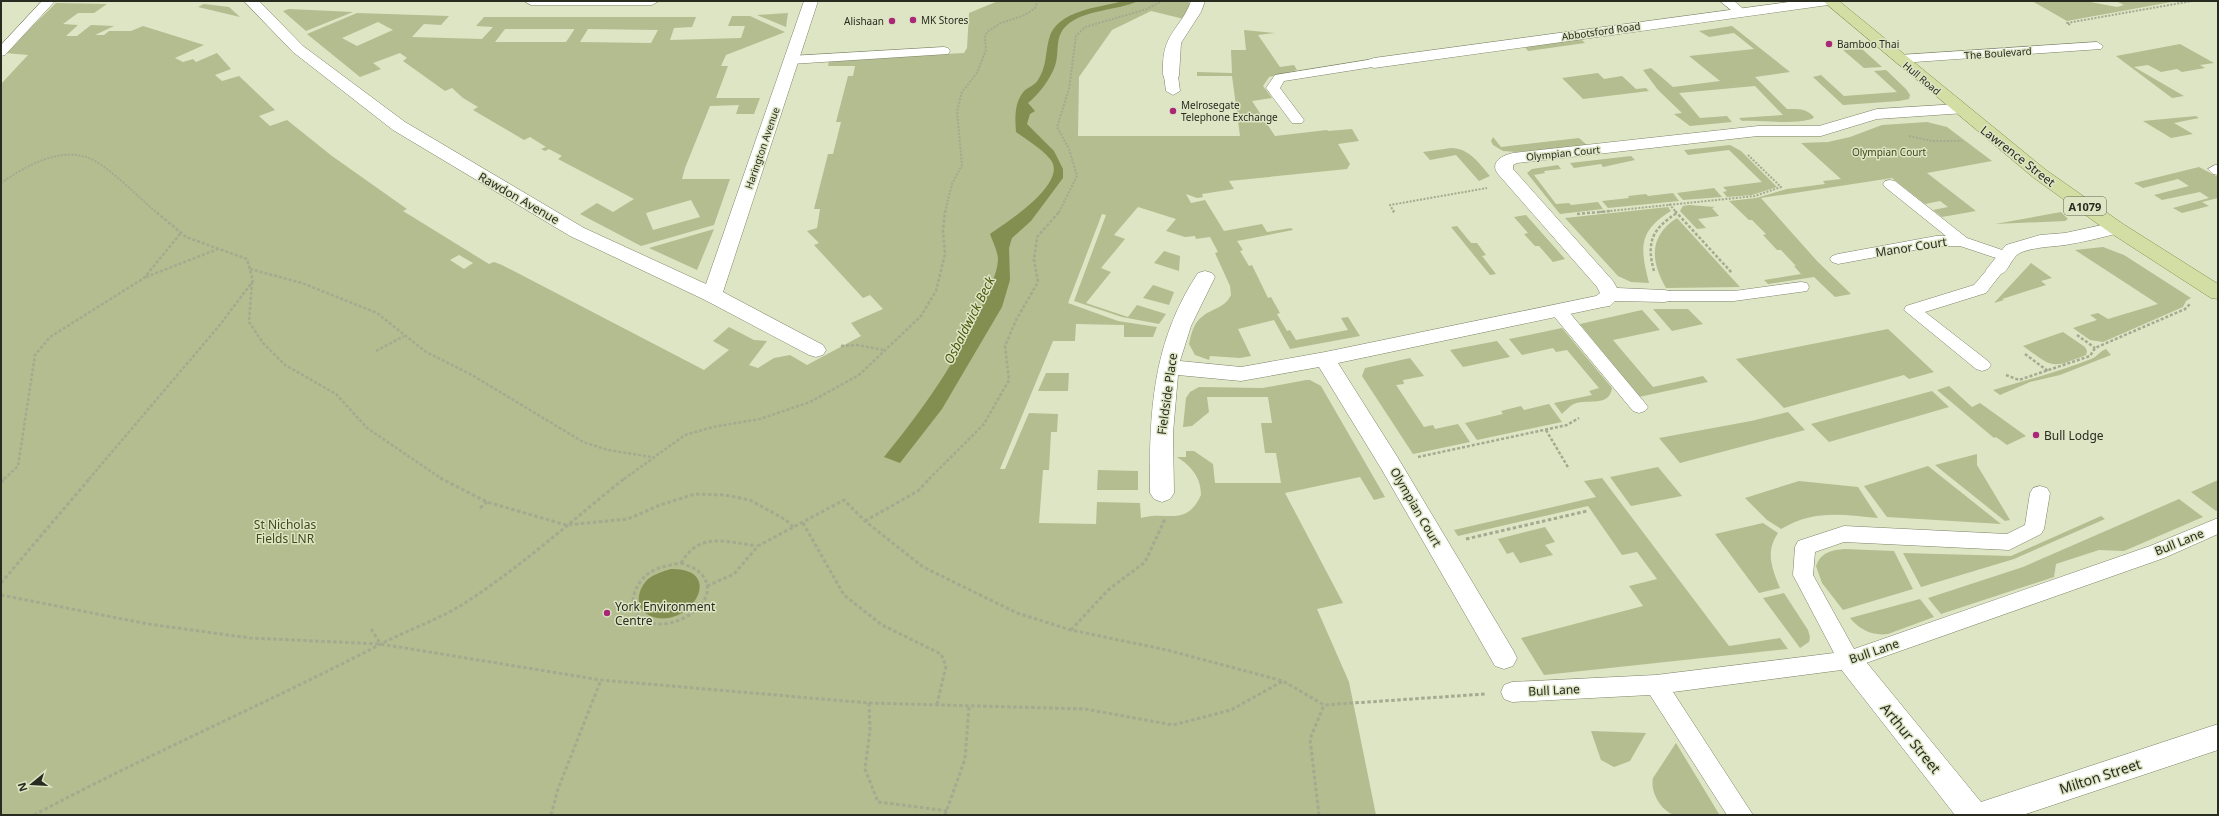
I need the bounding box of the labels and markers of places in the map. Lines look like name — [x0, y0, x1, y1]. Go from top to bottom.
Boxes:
place label: MK Stores — [921, 13, 969, 27]
place label: Alishaan — [844, 14, 884, 28]
marker: MK Stores — [908, 15, 918, 25]
marker: Alishaan — [887, 16, 897, 26]
place label: Bamboo Thai — [1837, 37, 1899, 51]
marker: Bamboo Thai — [1824, 39, 1834, 49]
place label: Melrosegate Telephone Exchange — [1181, 98, 1278, 124]
marker: Melrosegate Telephone Exchange — [1168, 106, 1178, 116]
place label: Bull Lodge — [2044, 427, 2104, 444]
marker: Bull Lodge — [2031, 430, 2041, 440]
place label: York Environment Centre — [615, 598, 716, 629]
marker: York Environment Centre — [602, 608, 612, 618]

